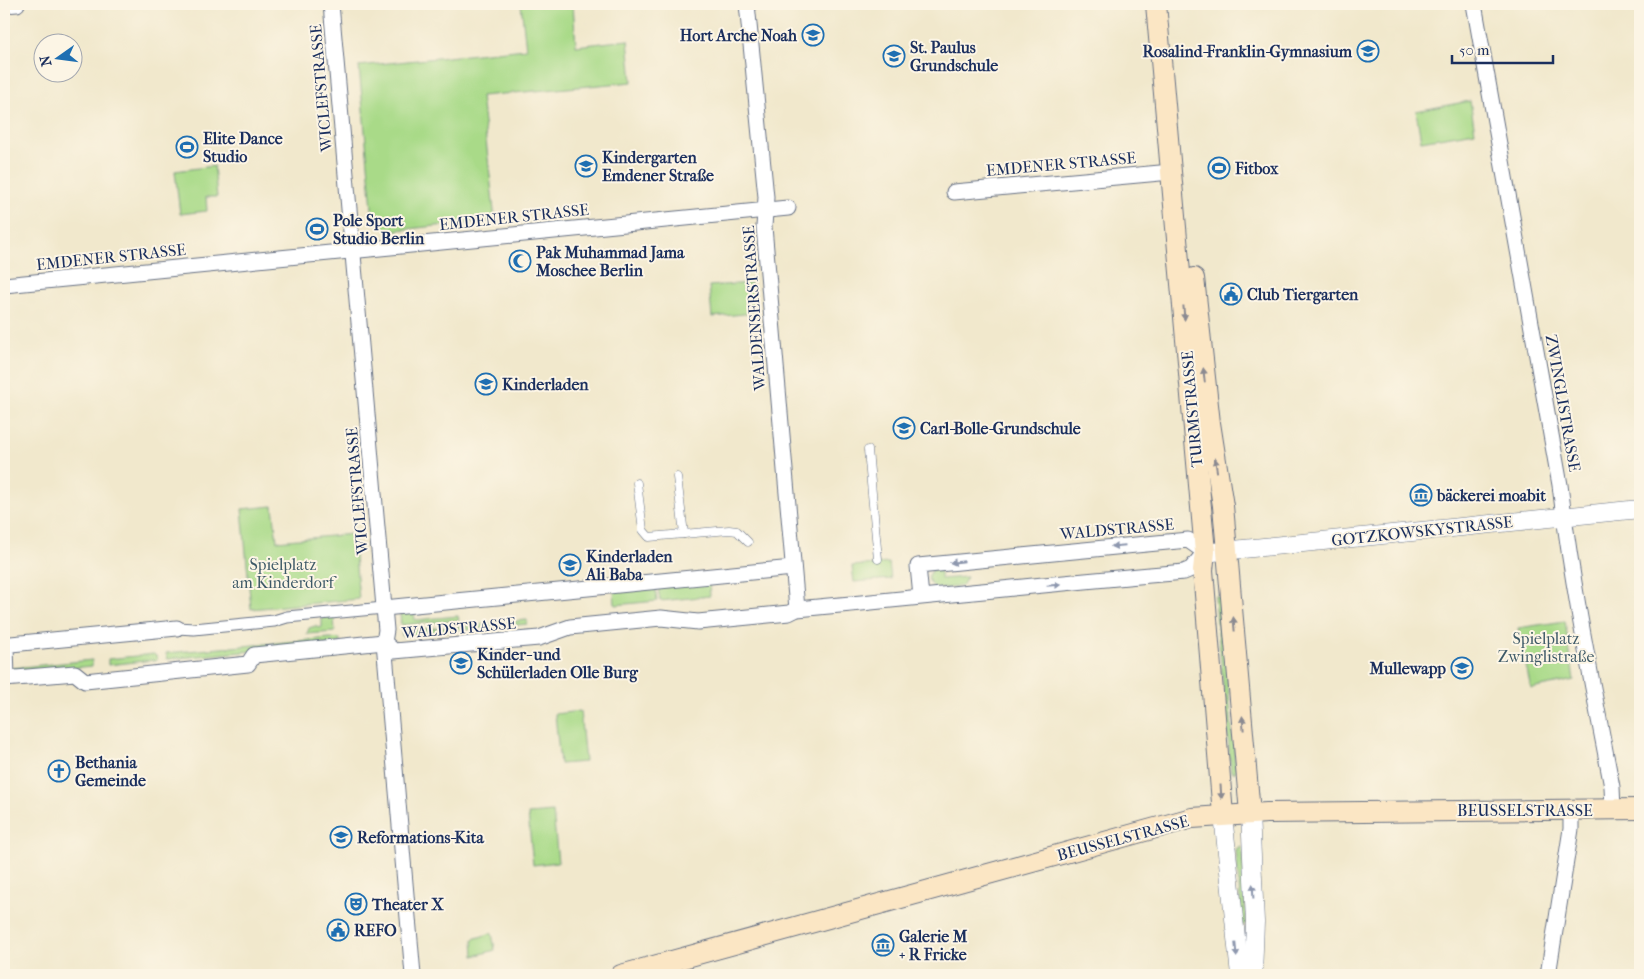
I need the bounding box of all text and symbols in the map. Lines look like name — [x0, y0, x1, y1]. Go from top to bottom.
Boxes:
street label: WICLEFSTRASSE — [306, 23, 336, 154]
school or university icon: Hort Arche Noah — [801, 23, 825, 47]
place label: Hort Arche Noah — [680, 26, 798, 45]
north arrow — [32, 32, 82, 82]
scale bar — [1452, 32, 1553, 64]
place label: St. Paulus Grundschule — [910, 38, 998, 75]
school or university icon: Rosalind-Franklin-Gymnasium — [1356, 39, 1380, 63]
text: 50 m — [1459, 41, 1490, 59]
place label: Rosalind-Franklin-Gymnasium — [1142, 42, 1353, 62]
school or university icon: St. Paulus Grundschule — [882, 44, 906, 68]
text: N — [36, 53, 55, 68]
place label: Elite Dance Studio — [203, 129, 283, 166]
sports icon: Elite Dance Studio — [175, 135, 199, 159]
place label: Kindergarten Emdener Straße — [602, 148, 714, 185]
street label: EMDENER STRASSE — [985, 148, 1137, 180]
school or university icon: Kindergarten Emdener Straße — [574, 154, 598, 178]
sports icon: Fitbox — [1207, 156, 1231, 180]
place label: Fitbox — [1234, 159, 1279, 178]
street label: EMDENER STRASSE — [438, 200, 590, 234]
place label: Pole Sport Studio Berlin — [333, 211, 425, 248]
sports icon: Pole Sport Studio Berlin — [305, 217, 329, 241]
street label: WALDENSERSTRASSE — [739, 225, 769, 392]
street label: EMDENER STRASSE — [35, 240, 187, 274]
place label: Pak Muhammad Jama Moschee Berlin — [535, 243, 685, 280]
mosque icon: Pak Muhammad Jama Moschee Berlin — [508, 249, 532, 273]
public building icon: Club Tiergarten — [1219, 282, 1243, 306]
place label: Club Tiergarten — [1247, 285, 1359, 305]
one-way arrow — [1180, 306, 1188, 322]
street label: ZWINGLISTRASSE — [1542, 333, 1584, 473]
street label: TURMSTRASSE — [1177, 350, 1207, 468]
one-way arrow — [1200, 366, 1208, 382]
school or university icon: Kinderladen — [474, 372, 498, 396]
place label: Kinderladen — [502, 375, 589, 394]
school or university icon: Carl-Bolle-Grundschule — [892, 416, 916, 440]
place label: Carl-Bolle-Grundschule — [920, 419, 1081, 438]
street label: WICLEFSTRASSE — [342, 426, 372, 557]
one-way arrow — [1211, 456, 1219, 472]
museum icon: bäckerei moabit — [1409, 483, 1433, 507]
place label: bäckerei moabit — [1436, 486, 1546, 505]
street label: GOTZKOWSKYSTRASSE — [1330, 512, 1514, 550]
street label: WALDSTRASSE — [1058, 515, 1175, 544]
one-way arrow — [1110, 542, 1126, 550]
place label: Kinderladen Ali Baba — [585, 547, 673, 584]
school or university icon: Kinderladen Ali Baba — [558, 553, 582, 577]
park label: Spielplatz am Kinderdorf — [232, 555, 338, 592]
one-way arrow — [948, 558, 964, 566]
one-way arrow — [1046, 581, 1062, 589]
street label: WALDSTRASSE — [400, 614, 517, 643]
one-way arrow — [1230, 616, 1238, 632]
park label: Spielplatz Zwinglistraße — [1498, 629, 1594, 666]
place label: Kinder- und Schülerladen Olle Burg — [477, 645, 638, 683]
school or university icon: Kinder- und Schülerladen Olle Burg — [449, 651, 473, 675]
school or university icon: Mullewapp — [1450, 656, 1474, 680]
place label: Mullewapp — [1368, 659, 1446, 679]
one-way arrow — [1238, 714, 1246, 730]
place label: Bethania Gemeinde — [75, 753, 146, 790]
church icon: Bethania Gemeinde — [47, 759, 71, 783]
one-way arrow — [1217, 785, 1225, 801]
street label: BEUSSELSTRASSE — [1457, 801, 1593, 820]
street label: BEUSSELSTRASSE — [1055, 811, 1191, 865]
school or university icon: Reformations-Kita — [329, 825, 353, 849]
place label: Reformations-Kita — [357, 828, 484, 847]
one-way arrow — [1249, 883, 1257, 899]
theatre icon: Theater X — [344, 892, 368, 916]
place label: Theater X — [371, 895, 444, 914]
public building icon: REFO — [326, 918, 350, 942]
place label: REFO — [354, 921, 397, 940]
place label: Galerie M + R Fricke — [899, 927, 968, 964]
museum icon: Galerie M + R Fricke — [871, 933, 895, 957]
one-way arrow — [1232, 942, 1240, 958]

